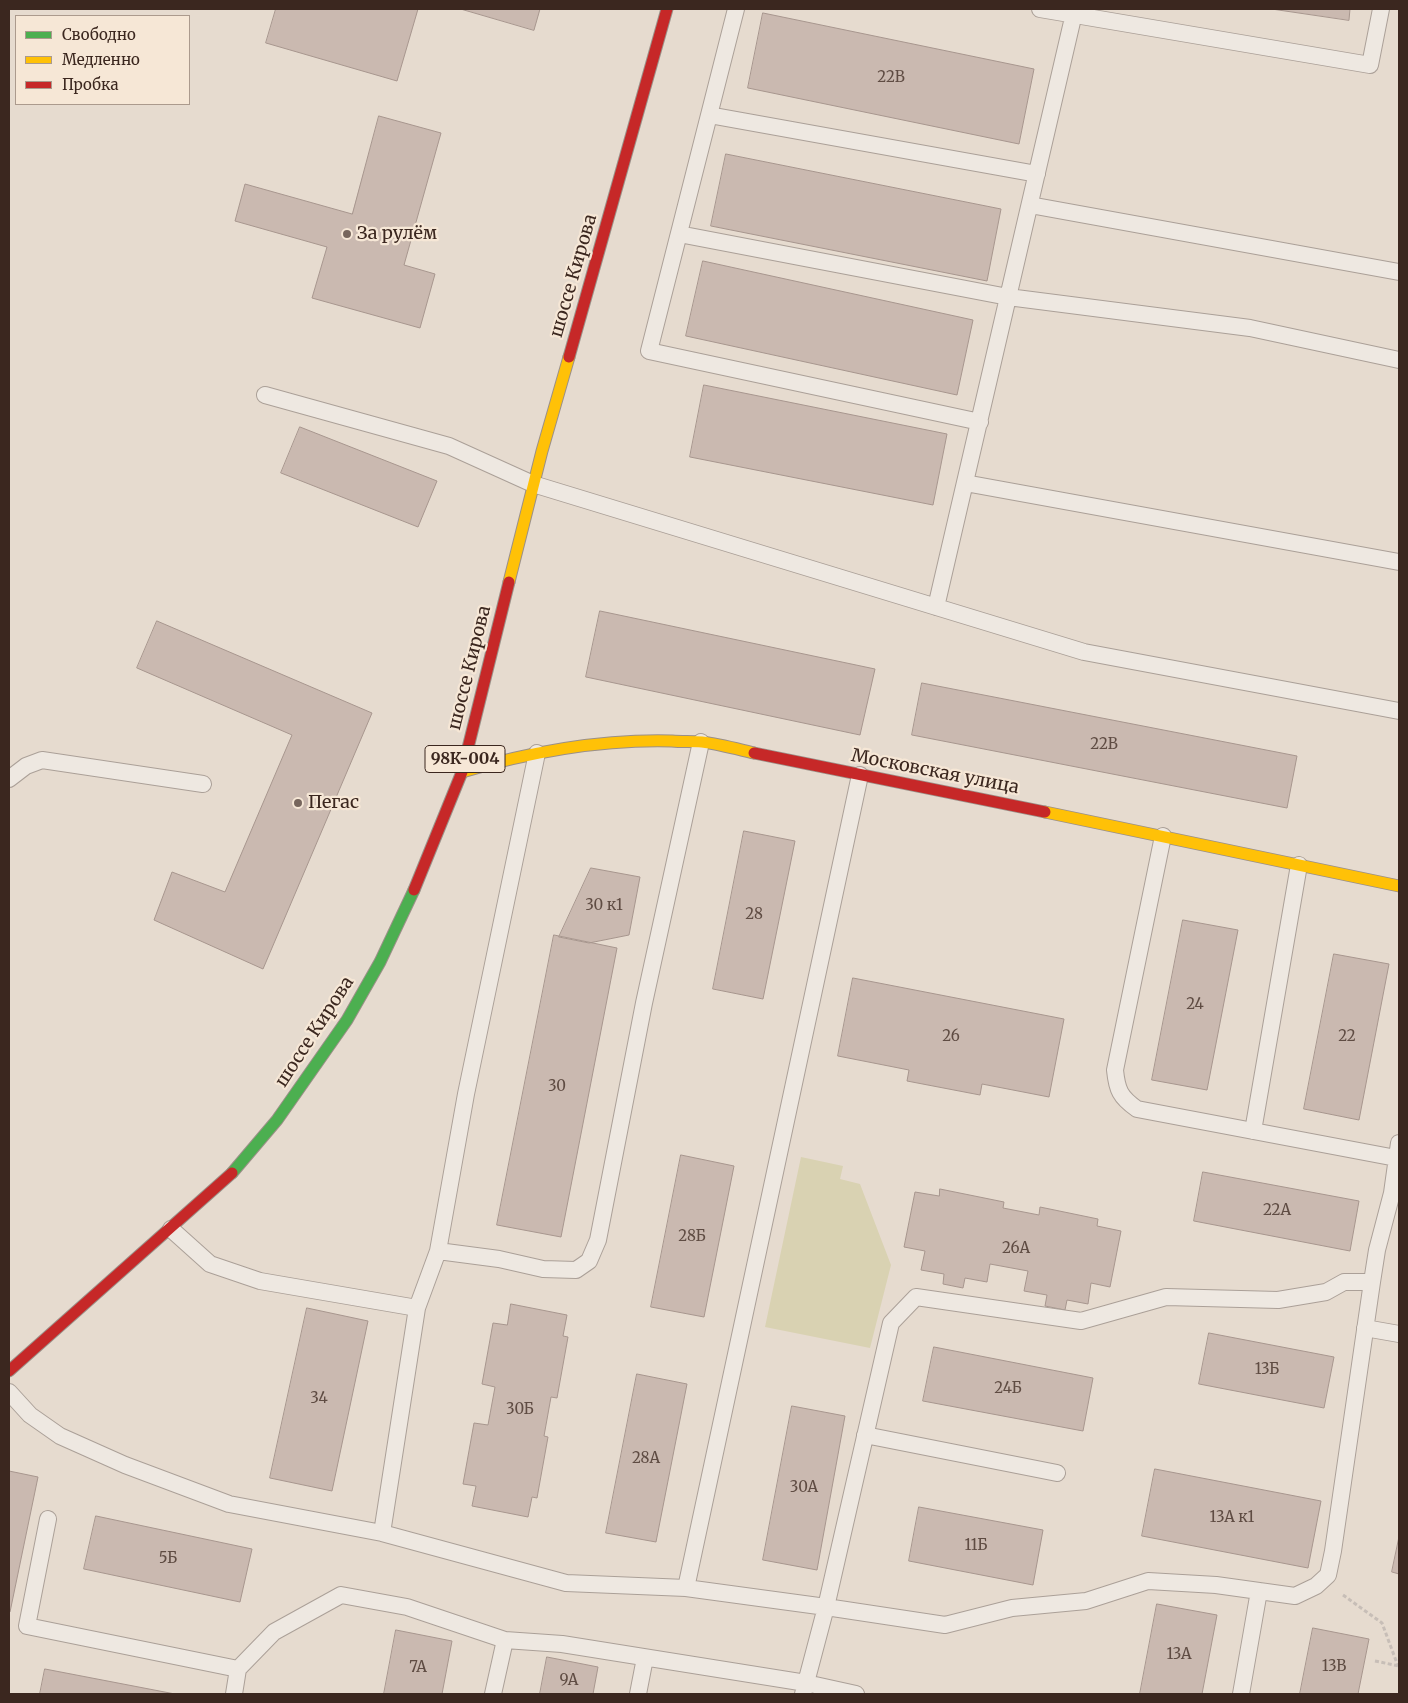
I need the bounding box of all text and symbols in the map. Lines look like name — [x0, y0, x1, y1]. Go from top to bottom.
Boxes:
legend — [15, 15, 190, 105]
text: Свободно — [62, 25, 136, 44]
text: Медленно — [62, 50, 140, 69]
house number: 22В — [877, 69, 905, 87]
text: Пробка — [62, 75, 119, 94]
street label: шоссе Кирова — [546, 212, 602, 340]
place label: За рулём — [357, 223, 437, 245]
marker: За рулём — [341, 228, 353, 240]
street label: шоссе Кирова — [444, 604, 496, 732]
house number: 22В — [1090, 736, 1118, 754]
street label: Московская улица — [849, 745, 1021, 799]
road number: 98К-004 — [425, 746, 505, 772]
place label: Пегас — [308, 792, 359, 814]
marker: Пегас — [292, 797, 304, 809]
house number: 30 к1 — [585, 897, 623, 915]
house number: 28 — [745, 906, 763, 924]
street label: шоссе Кирова — [271, 973, 359, 1091]
house number: 24 — [1186, 996, 1204, 1014]
house number: 26 — [942, 1028, 960, 1046]
house number: 22 — [1338, 1028, 1356, 1046]
house number: 30 — [548, 1078, 566, 1096]
house number: 22А — [1263, 1202, 1291, 1220]
house number: 28Б — [678, 1228, 706, 1246]
house number: 26А — [1002, 1240, 1030, 1258]
house number: 13Б — [1255, 1361, 1279, 1379]
house number: 24Б — [994, 1380, 1022, 1398]
house number: 34 — [310, 1390, 328, 1408]
house number: 30Б — [506, 1401, 534, 1419]
house number: 28А — [632, 1450, 660, 1468]
house number: 30А — [790, 1479, 818, 1497]
house number: 13А к1 — [1210, 1509, 1254, 1527]
house number: 11Б — [964, 1537, 988, 1555]
house number: 5Б — [159, 1550, 177, 1568]
house number: 13А — [1166, 1646, 1192, 1664]
house number: 13В — [1322, 1658, 1346, 1676]
house number: 7А — [409, 1659, 427, 1677]
house number: 9А — [560, 1672, 578, 1690]

